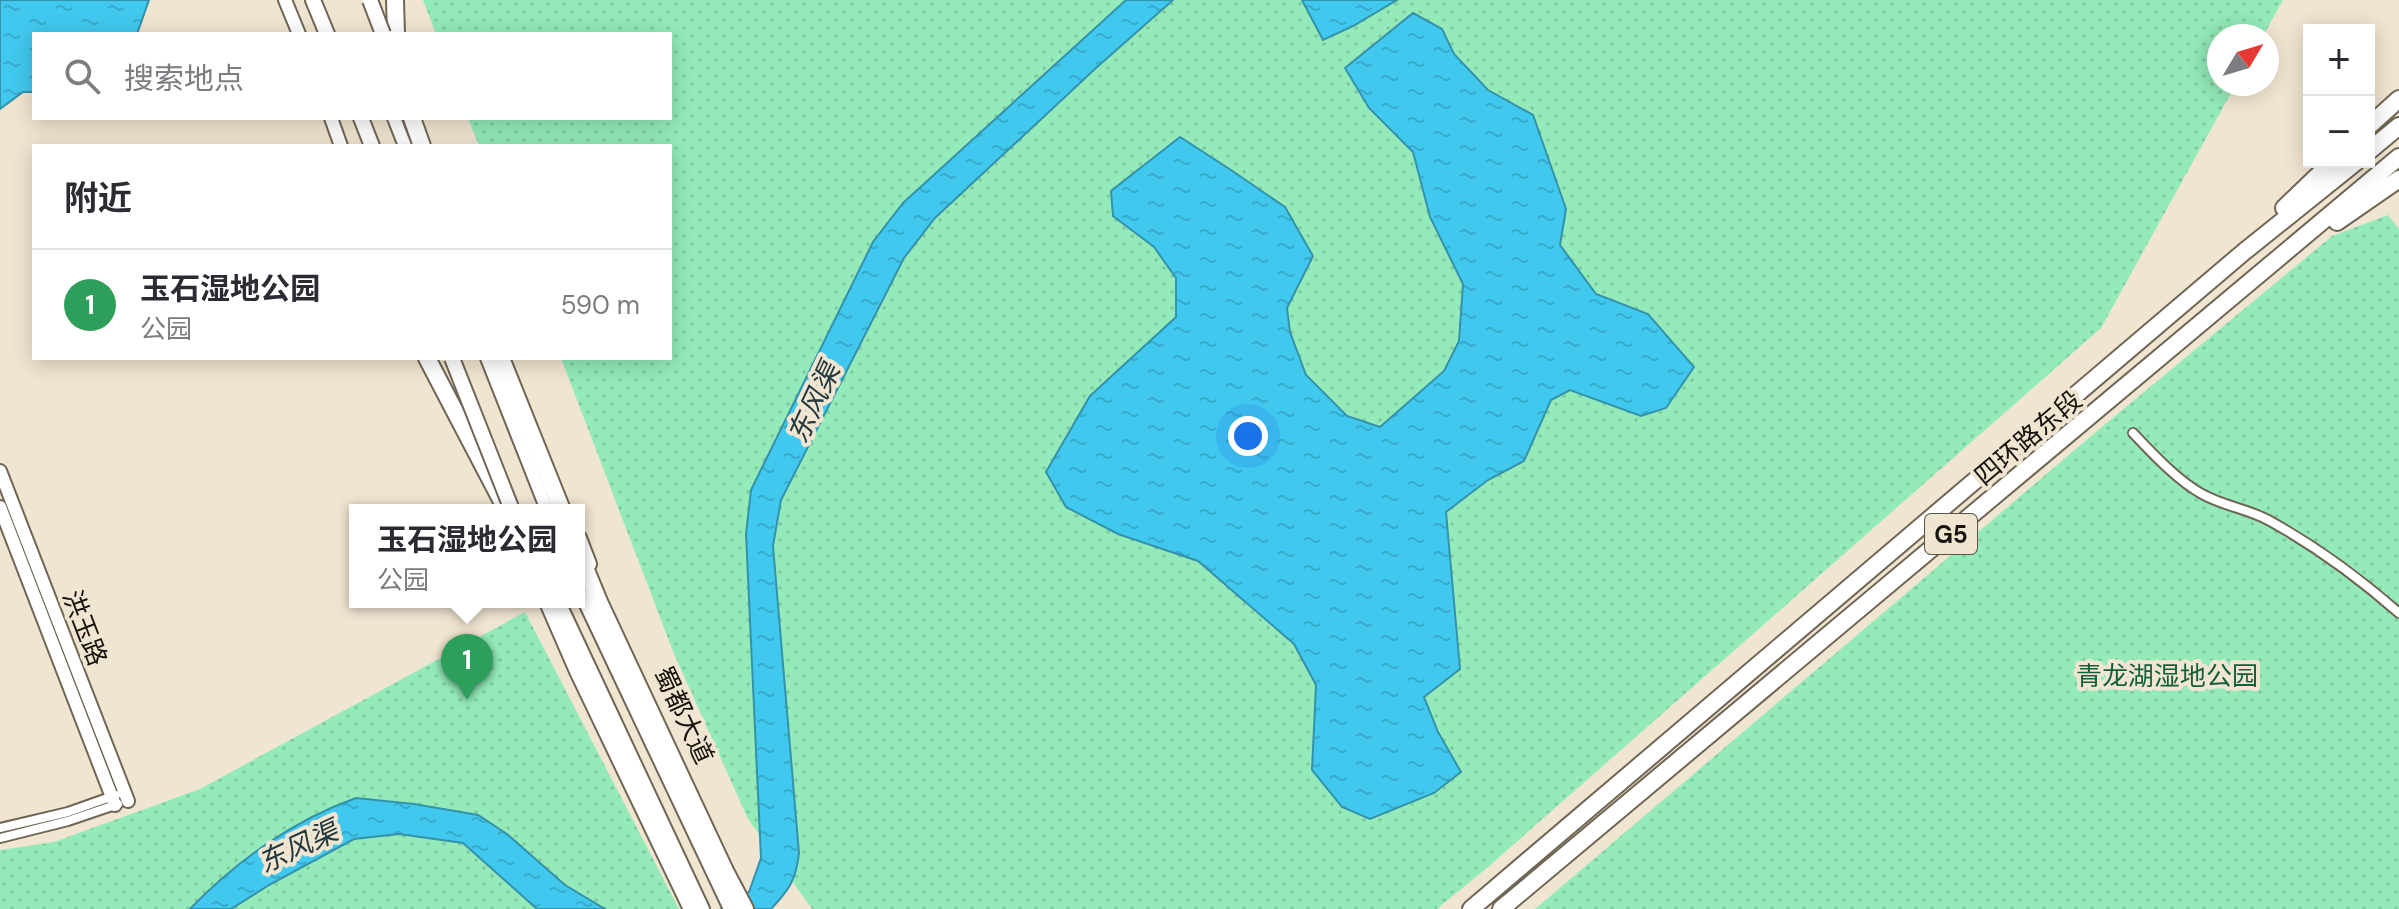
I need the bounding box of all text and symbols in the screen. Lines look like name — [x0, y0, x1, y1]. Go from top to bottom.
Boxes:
north arrow — [2207, 24, 2279, 96]
map controls — [2303, 24, 2375, 168]
button: + — [2303, 24, 2375, 96]
search box — [32, 32, 672, 120]
icon: search — [60, 54, 104, 98]
text: 搜索地点 — [124, 59, 244, 98]
button: − — [2303, 96, 2375, 168]
text: 附近 — [64, 176, 132, 221]
text: 玉石湿地公园 — [140, 269, 320, 308]
text: 1 — [85, 288, 95, 322]
text: 590 m — [561, 288, 640, 322]
text: 公园 — [140, 312, 192, 346]
water label: 东风渠 — [779, 353, 850, 449]
street label: 四环路东段 — [1967, 383, 2089, 493]
your location — [1228, 416, 1268, 456]
popup — [349, 504, 585, 608]
road number: G5 — [1925, 514, 1977, 554]
text: 玉石湿地公园 — [377, 520, 557, 559]
text: 公园 — [377, 563, 429, 597]
street label: 洪玉路 — [55, 585, 115, 671]
pin: 1 — [441, 634, 493, 700]
park label: 青龙湖湿地公园 — [2076, 659, 2258, 693]
street label: 蜀都大道 — [647, 661, 721, 769]
water label: 东风渠 — [252, 811, 348, 882]

